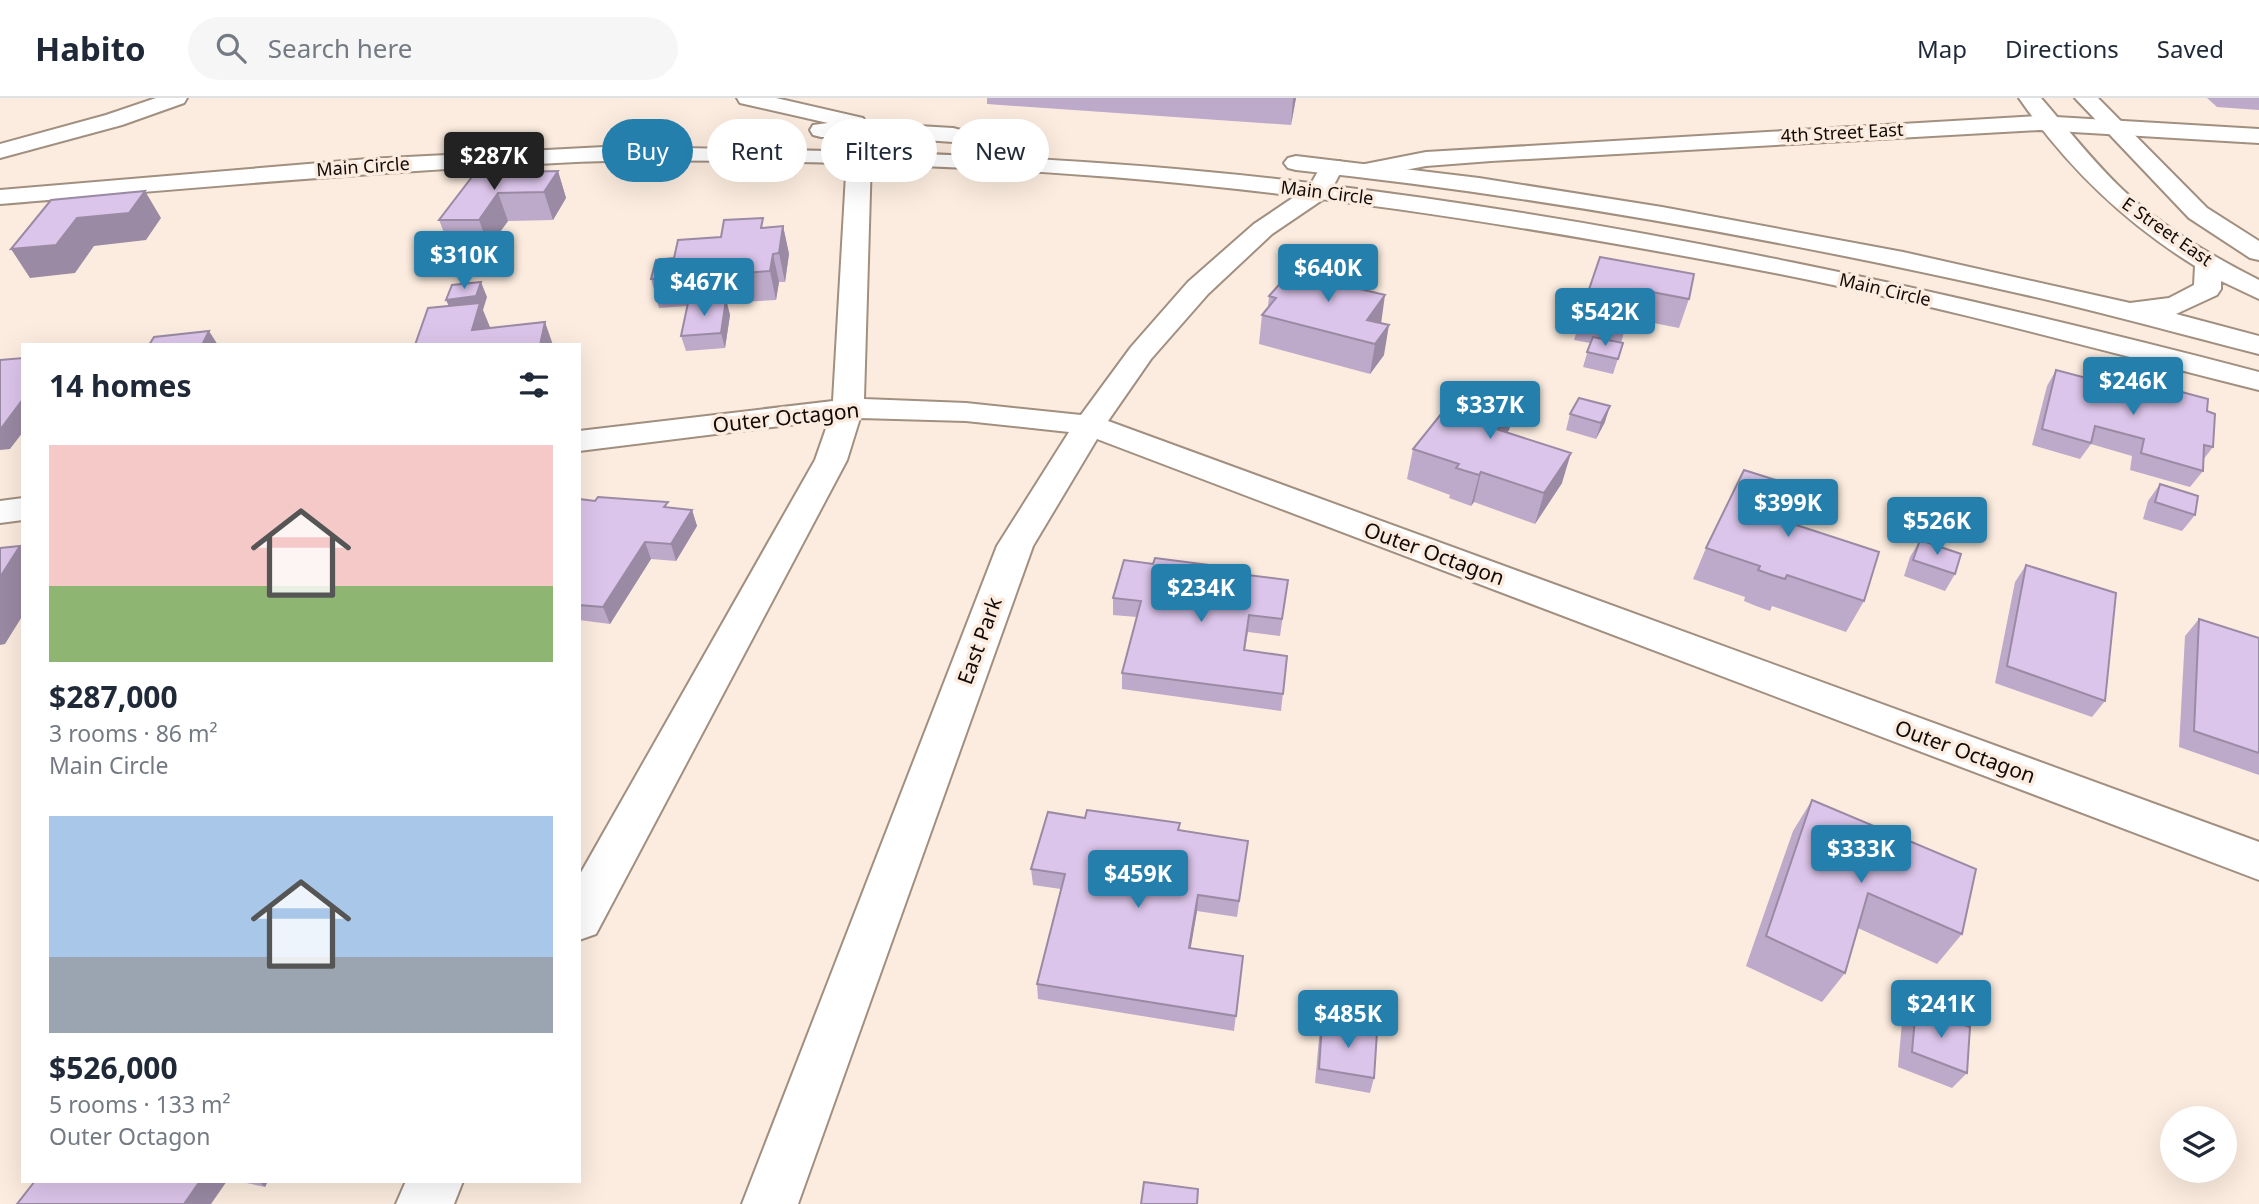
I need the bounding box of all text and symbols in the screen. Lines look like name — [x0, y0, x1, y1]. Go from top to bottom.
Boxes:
search box — [188, 17, 678, 80]
text: Habito — [35, 26, 146, 71]
icon: search — [212, 29, 250, 67]
text: Search here — [268, 30, 412, 66]
text: Map — [1917, 32, 1967, 65]
text: Directions — [2005, 32, 2119, 65]
text: Saved — [2157, 32, 2224, 65]
street label: 4th Street East — [1780, 117, 1904, 147]
chip: Buy — [602, 119, 693, 182]
chip: Rent — [707, 119, 807, 182]
chip: Filters — [821, 119, 937, 182]
chip: New — [951, 119, 1049, 182]
pin: $287K — [445, 132, 543, 192]
text: $287K — [460, 139, 528, 171]
street label: Main Circle — [316, 151, 410, 181]
street label: Main Circle — [1279, 174, 1375, 210]
street label: E Street East — [2118, 191, 2218, 271]
pin: $310K — [415, 232, 513, 291]
text: $310K — [430, 238, 498, 270]
pin: $640K — [1279, 244, 1377, 304]
text: $640K — [1294, 251, 1362, 283]
pin: $467K — [655, 258, 753, 318]
text: $467K — [670, 265, 738, 297]
street label: Main Circle — [1837, 267, 1933, 311]
pin: $542K — [1556, 288, 1654, 348]
text: $542K — [1571, 295, 1639, 327]
pin: $246K — [2084, 358, 2182, 417]
text: $246K — [2099, 364, 2167, 396]
text: 14 homes — [49, 365, 192, 406]
icon: filters — [515, 366, 553, 404]
pin: $337K — [1441, 382, 1539, 441]
text: $337K — [1456, 388, 1524, 420]
street label: Outer Octagon — [711, 395, 861, 439]
pin: $399K — [1739, 480, 1837, 539]
text: $399K — [1754, 486, 1822, 518]
icon: home — [238, 490, 364, 616]
pin: $526K — [1888, 498, 1986, 557]
text: $526K — [1903, 504, 1971, 536]
street label: Outer Octagon — [1360, 515, 1508, 591]
pin: $234K — [1152, 564, 1250, 624]
text: $234K — [1167, 571, 1235, 603]
street label: East Park — [950, 592, 1008, 688]
text: $287,000 — [49, 676, 178, 717]
street label: Outer Octagon — [1891, 713, 2039, 789]
text: 3 rooms · 86 m² — [49, 717, 218, 749]
text: Main Circle — [49, 749, 168, 781]
pin: $333K — [1812, 826, 1910, 885]
text: $333K — [1827, 832, 1895, 864]
pin: $459K — [1089, 850, 1187, 910]
text: $459K — [1104, 857, 1172, 889]
icon: home — [238, 861, 364, 987]
pin: $241K — [1892, 981, 1990, 1040]
text: $241K — [1907, 987, 1975, 1019]
pin: $485K — [1299, 990, 1397, 1050]
text: $485K — [1314, 997, 1382, 1029]
text: $526,000 — [49, 1047, 178, 1088]
text: 5 rooms · 133 m² — [49, 1088, 231, 1120]
map controls — [2160, 1106, 2237, 1183]
button: layers — [2160, 1106, 2237, 1183]
text: Outer Octagon — [49, 1120, 210, 1152]

